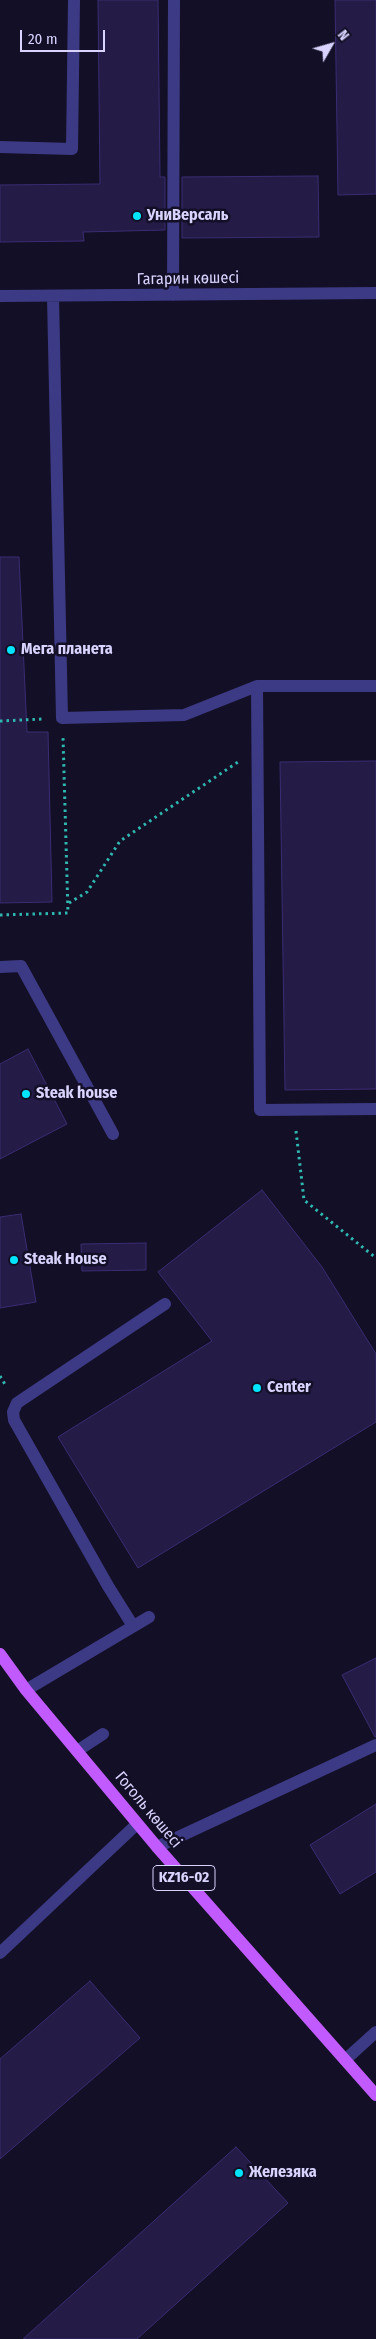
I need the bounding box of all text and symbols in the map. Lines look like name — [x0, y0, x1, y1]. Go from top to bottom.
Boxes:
scale bar — [22, 20, 108, 52]
north arrow — [306, 20, 356, 70]
text: N — [334, 27, 352, 44]
text: 20 m — [28, 30, 58, 48]
place label: УниВерсаль — [147, 206, 228, 226]
marker: УниВерсаль — [131, 210, 143, 222]
street label: Гагарин көшесі — [137, 269, 239, 289]
place label: Мега планета — [21, 640, 113, 660]
marker: Мега планета — [5, 644, 17, 656]
place label: Steak house — [36, 1084, 117, 1104]
marker: Steak house — [20, 1088, 32, 1100]
place label: Steak House — [24, 1250, 107, 1270]
marker: Steak House — [8, 1254, 20, 1266]
place label: Center — [267, 1378, 311, 1398]
marker: Center — [251, 1382, 263, 1394]
street label: Гоголь көшесі — [111, 1768, 185, 1852]
road number: KZ16-02 — [153, 1866, 215, 1890]
place label: Железяка — [249, 2163, 317, 2183]
marker: Железяка — [233, 2167, 245, 2179]

